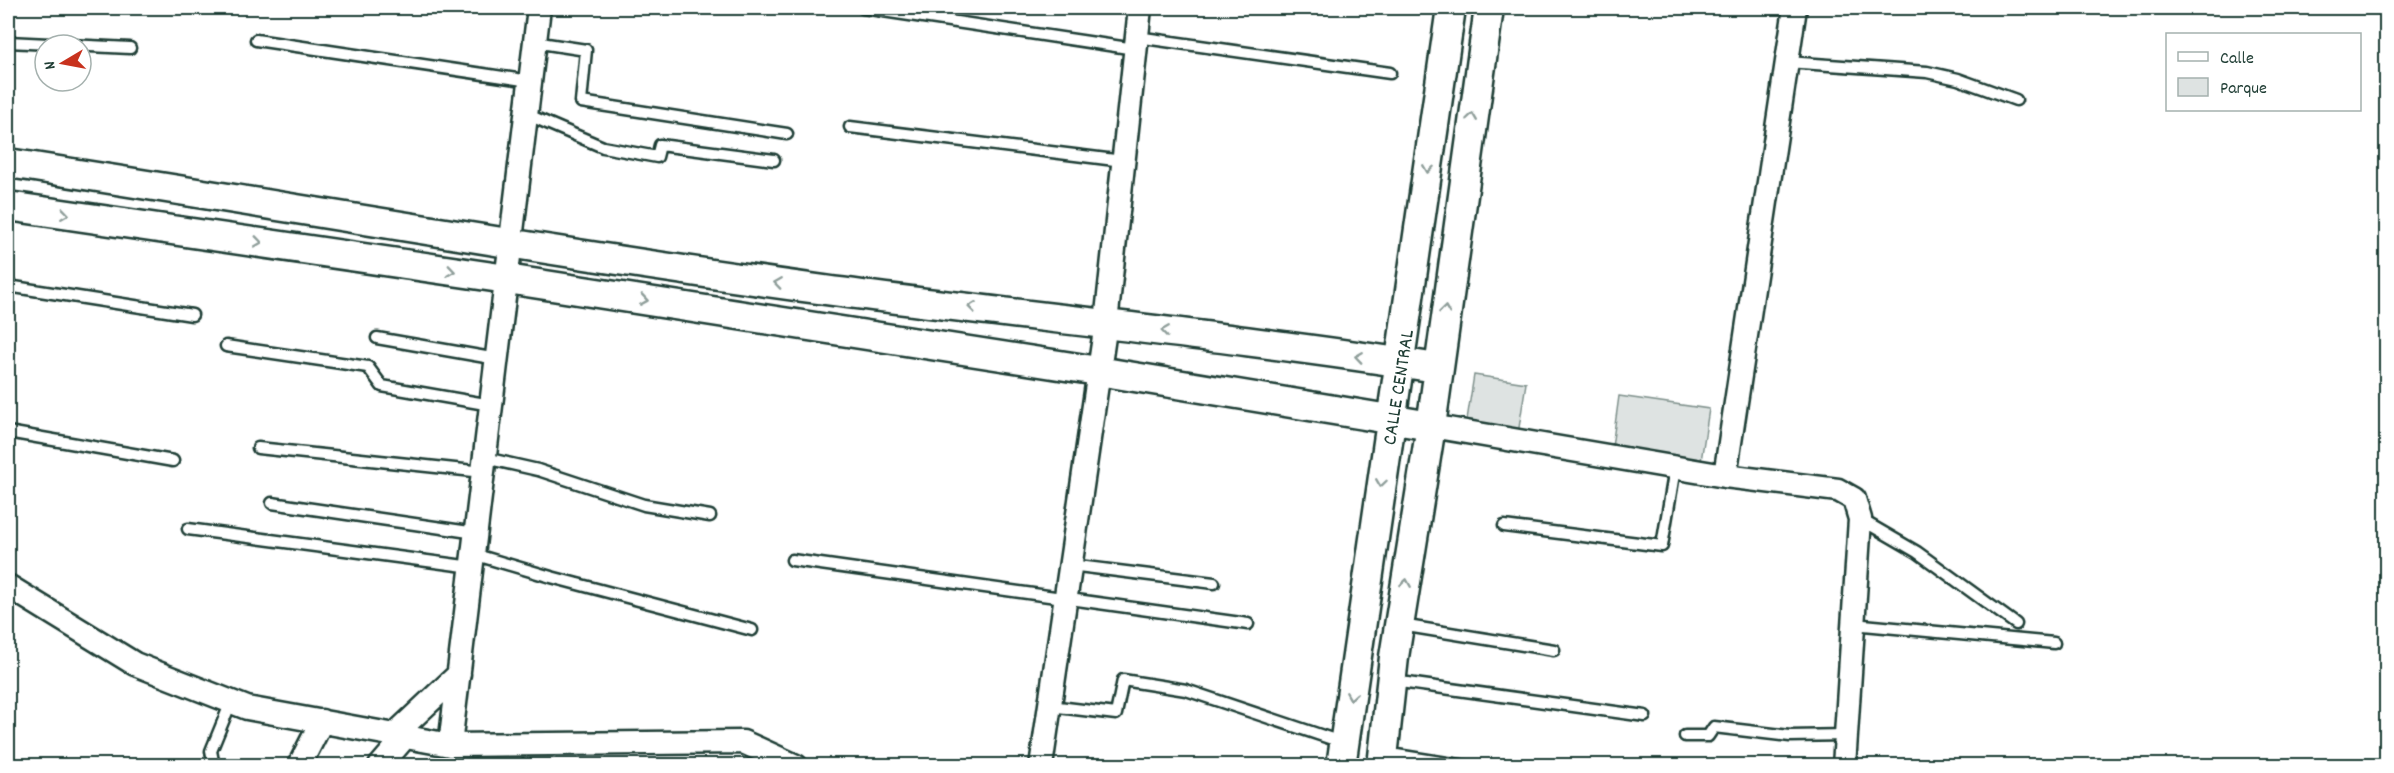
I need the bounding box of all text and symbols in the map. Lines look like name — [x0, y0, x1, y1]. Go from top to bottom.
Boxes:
north arrow — [33, 33, 93, 93]
legend — [2166, 33, 2361, 111]
text: Calle — [2220, 47, 2254, 72]
text: N — [39, 59, 63, 71]
text: Parque — [2220, 77, 2267, 102]
one-way arrow — [1466, 113, 1478, 122]
one-way arrow — [1423, 165, 1435, 174]
one-way arrow — [61, 208, 70, 220]
one-way arrow — [254, 236, 263, 248]
one-way arrow — [447, 264, 456, 276]
one-way arrow — [774, 277, 784, 290]
one-way arrow — [639, 293, 649, 306]
one-way arrow — [967, 301, 976, 314]
one-way arrow — [1439, 306, 1451, 315]
one-way arrow — [1161, 325, 1170, 337]
street label: CALLE CENTRAL — [1377, 328, 1423, 447]
one-way arrow — [1354, 351, 1363, 364]
one-way arrow — [1376, 478, 1388, 487]
one-way arrow — [1399, 578, 1411, 587]
one-way arrow — [1345, 692, 1357, 701]

